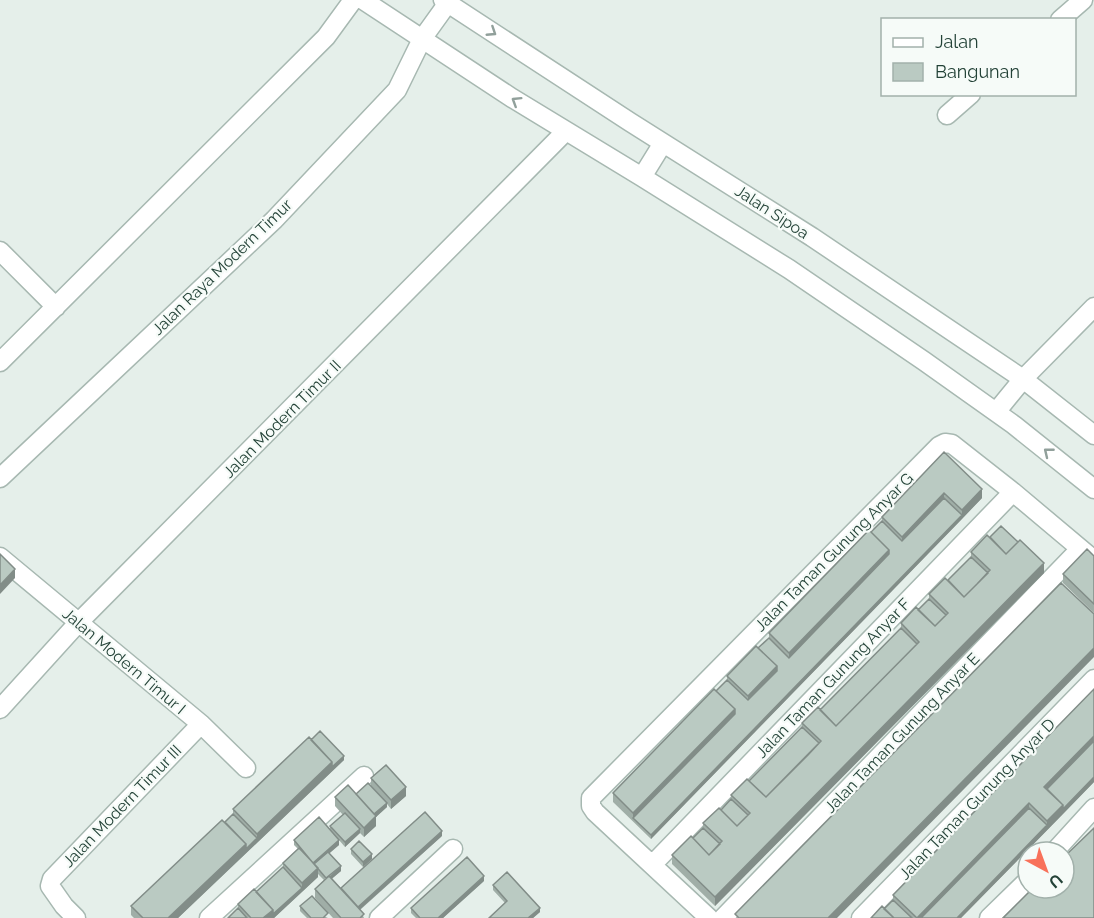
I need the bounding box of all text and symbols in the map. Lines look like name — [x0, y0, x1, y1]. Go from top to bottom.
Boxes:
legend — [881, 18, 1076, 96]
one-way arrow — [486, 24, 496, 36]
text: Jalan — [935, 31, 979, 52]
text: Bangunan — [935, 61, 1020, 82]
one-way arrow — [512, 96, 522, 108]
street label: Jalan Sipoa — [732, 181, 812, 243]
street label: Jalan Raya Modern Timur — [148, 195, 296, 339]
street label: Jalan Modern Timur II — [219, 356, 345, 482]
one-way arrow — [1044, 449, 1055, 460]
street label: Jalan Taman Gunung Anyar G — [751, 469, 917, 635]
street label: Jalan Taman Gunung Anyar F — [752, 594, 914, 762]
street label: Jalan Modern Timur I — [59, 604, 189, 718]
street label: Jalan Taman Gunung Anyar E — [821, 649, 984, 817]
street label: Jalan Taman Gunung Anyar D — [895, 715, 1059, 883]
street label: Jalan Modern Timur III — [59, 741, 185, 871]
north arrow — [1016, 840, 1076, 900]
text: U — [1045, 870, 1066, 892]

